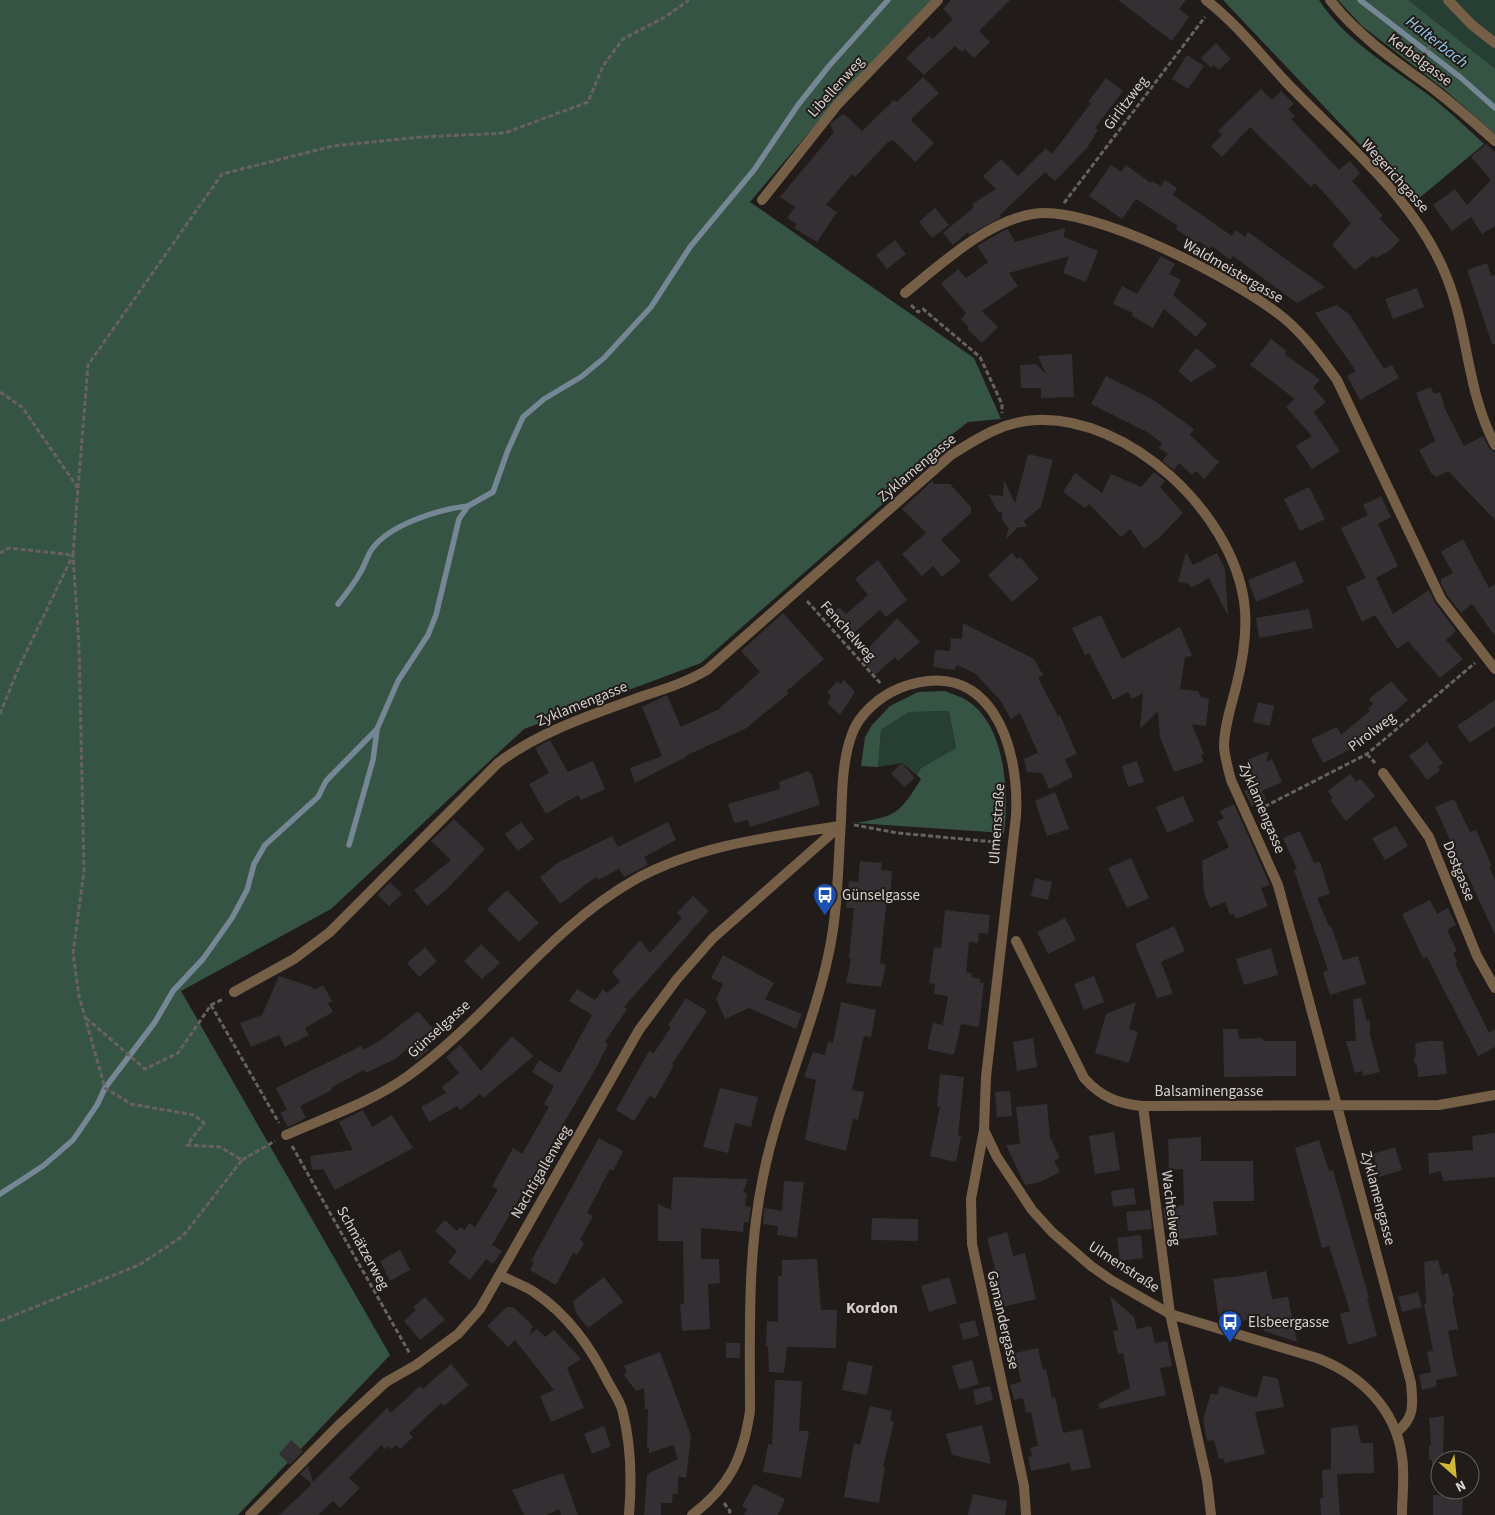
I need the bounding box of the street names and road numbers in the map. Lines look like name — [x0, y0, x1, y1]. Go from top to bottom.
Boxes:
street label: Kerbelgasse — [1383, 29, 1457, 91]
street label: Libellenweg — [803, 52, 869, 122]
street label: Girlitzweg — [1099, 71, 1154, 134]
street label: Wegerichgasse — [1356, 135, 1434, 217]
street label: Waldmeistergasse — [1179, 234, 1287, 308]
street label: Zyklamengasse — [873, 429, 961, 507]
street label: Fenchelweg — [815, 596, 881, 666]
street label: Zyklamengasse — [533, 676, 631, 732]
street label: Pirolweg — [1344, 707, 1401, 757]
street label: Zyklamengasse — [1233, 759, 1291, 857]
street label: Ulmenstraße — [984, 783, 1010, 865]
street label: Dostgasse — [1437, 838, 1481, 904]
street label: Günselgasse — [403, 995, 475, 1063]
street label: Balsaminengasse — [1155, 1081, 1263, 1102]
street label: Nachtigallenweg — [506, 1121, 577, 1223]
street label: Zyklamengasse — [1355, 1149, 1401, 1247]
street label: Wachtelweg — [1156, 1169, 1186, 1247]
street label: Schmätzerweg — [331, 1202, 395, 1294]
street label: Ulmenstraße — [1084, 1236, 1164, 1298]
street label: Gamandergasse — [981, 1269, 1025, 1371]

